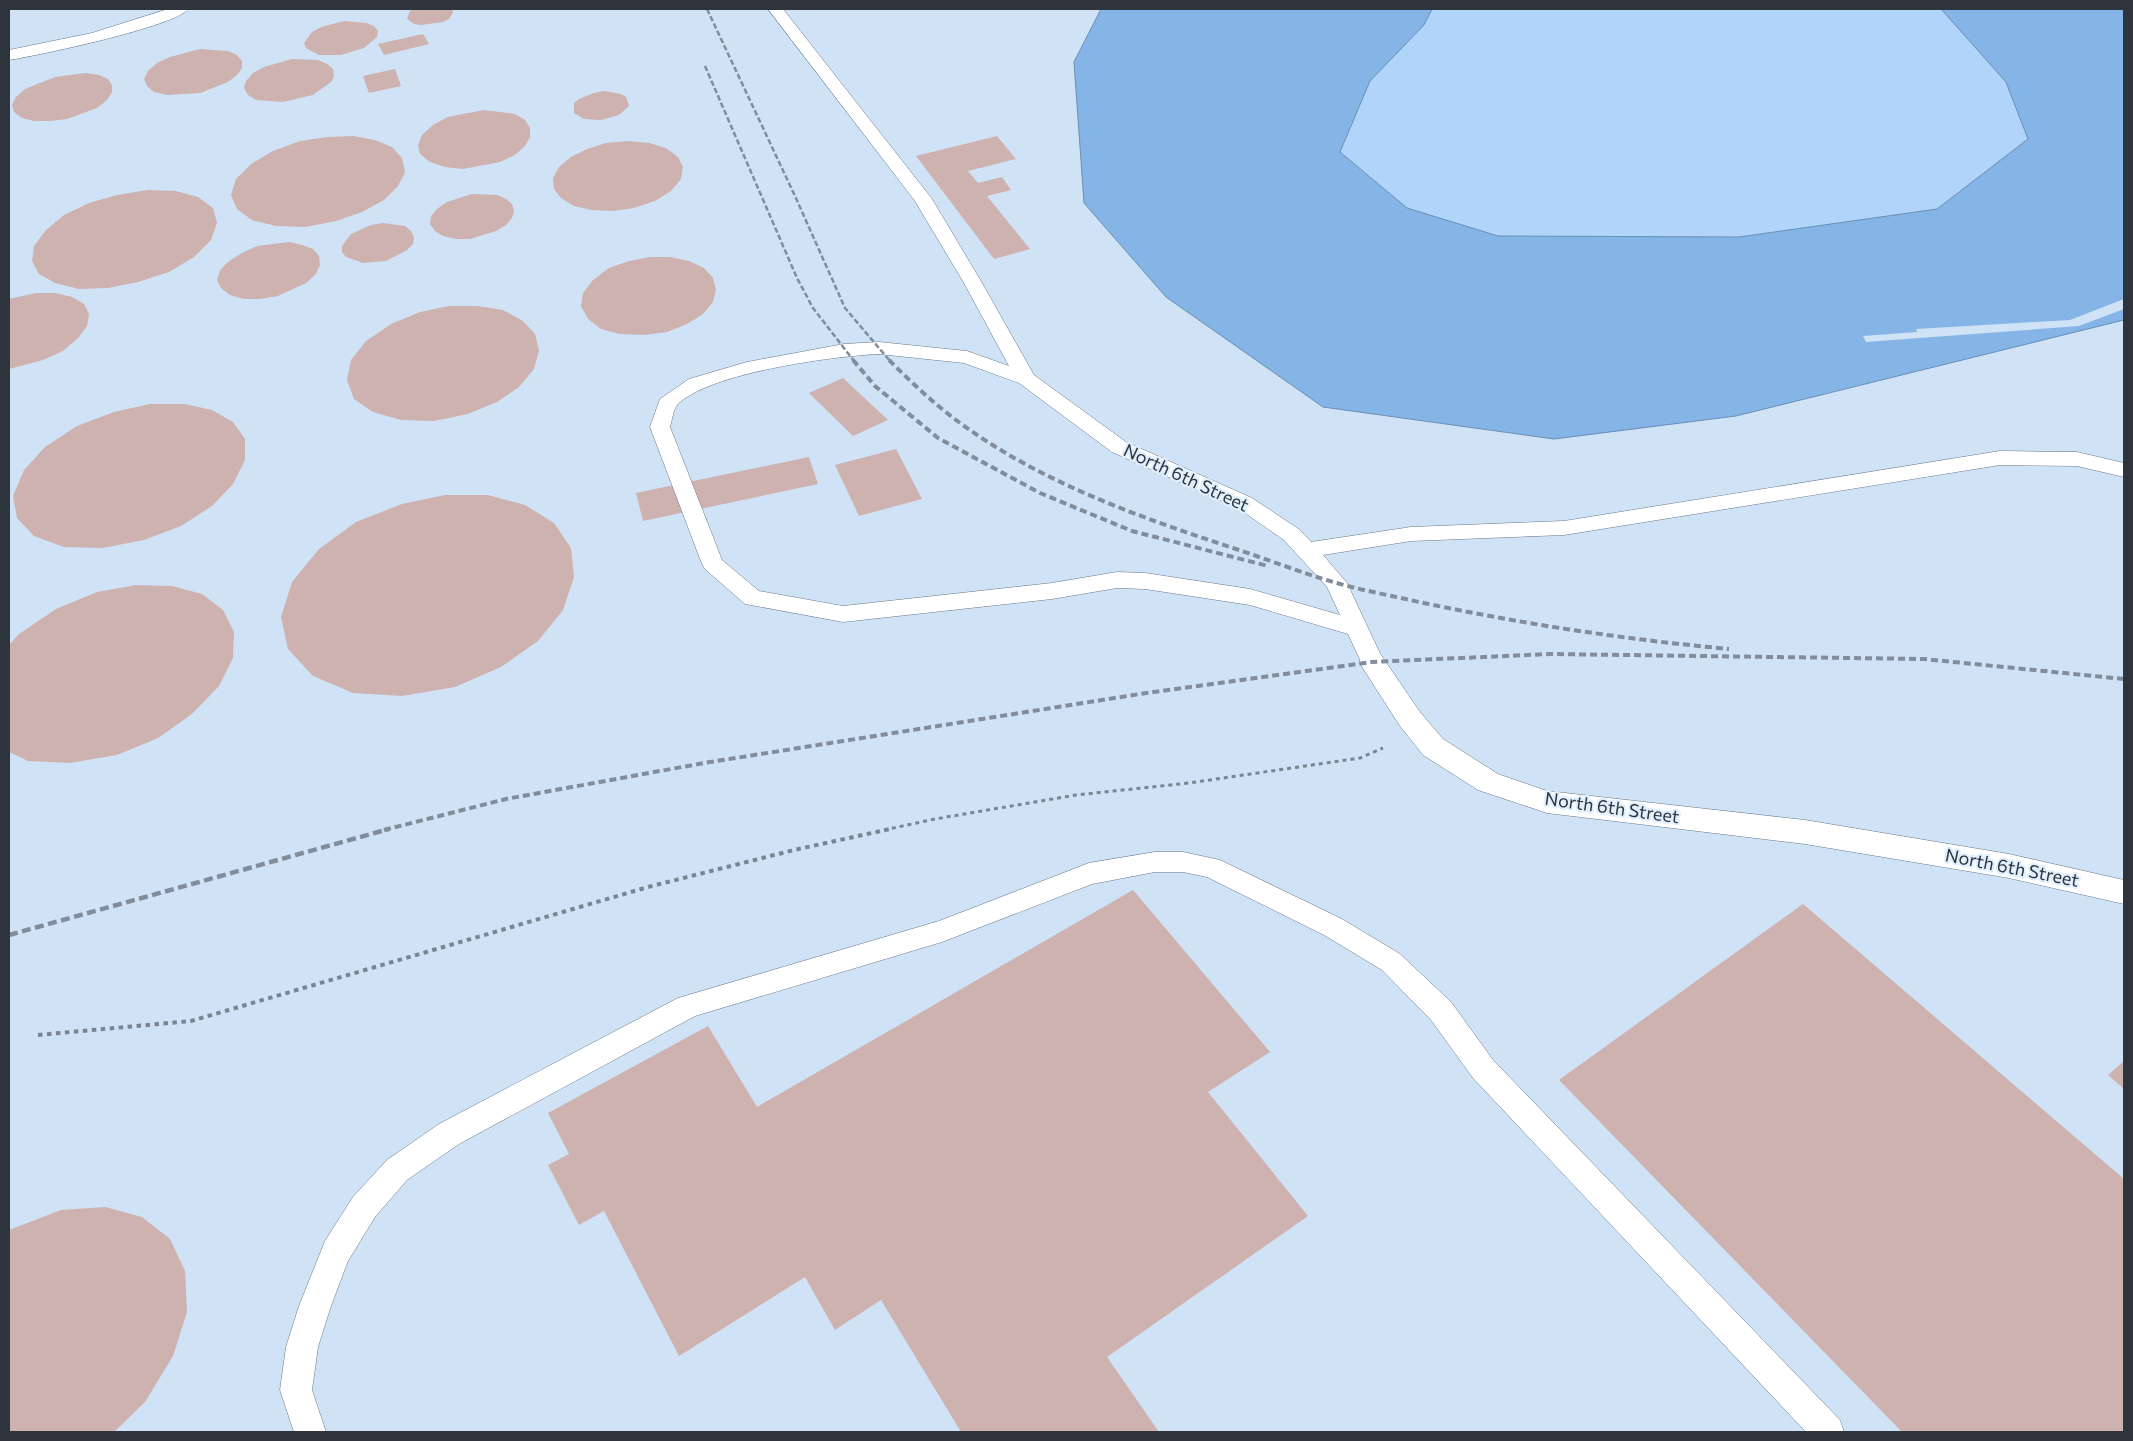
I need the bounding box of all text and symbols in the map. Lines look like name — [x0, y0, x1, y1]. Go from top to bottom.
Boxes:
street label: North 6th Street — [1120, 438, 1253, 516]
street label: North 6th Street — [1543, 787, 1681, 827]
street label: North 6th Street — [1944, 843, 2081, 891]

